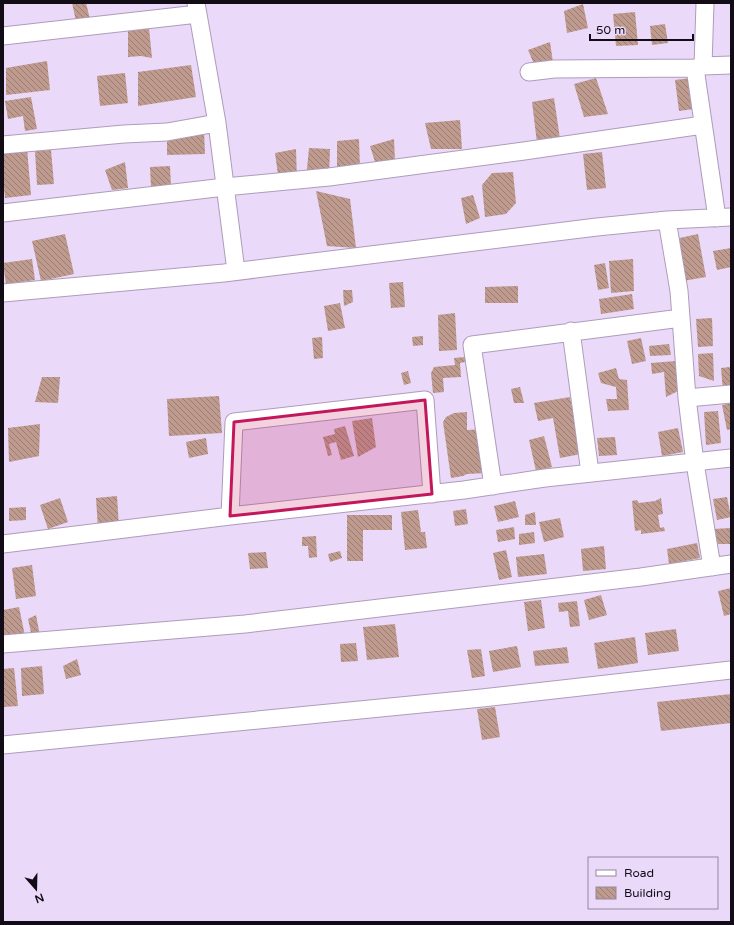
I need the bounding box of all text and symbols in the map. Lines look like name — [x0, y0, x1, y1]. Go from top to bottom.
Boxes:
scale bar — [590, 16, 693, 42]
text: 50 m — [596, 23, 625, 37]
legend — [588, 857, 718, 909]
text: Road — [624, 866, 654, 880]
north arrow — [16, 869, 56, 909]
text: Building — [624, 886, 671, 900]
text: N — [33, 890, 46, 906]

